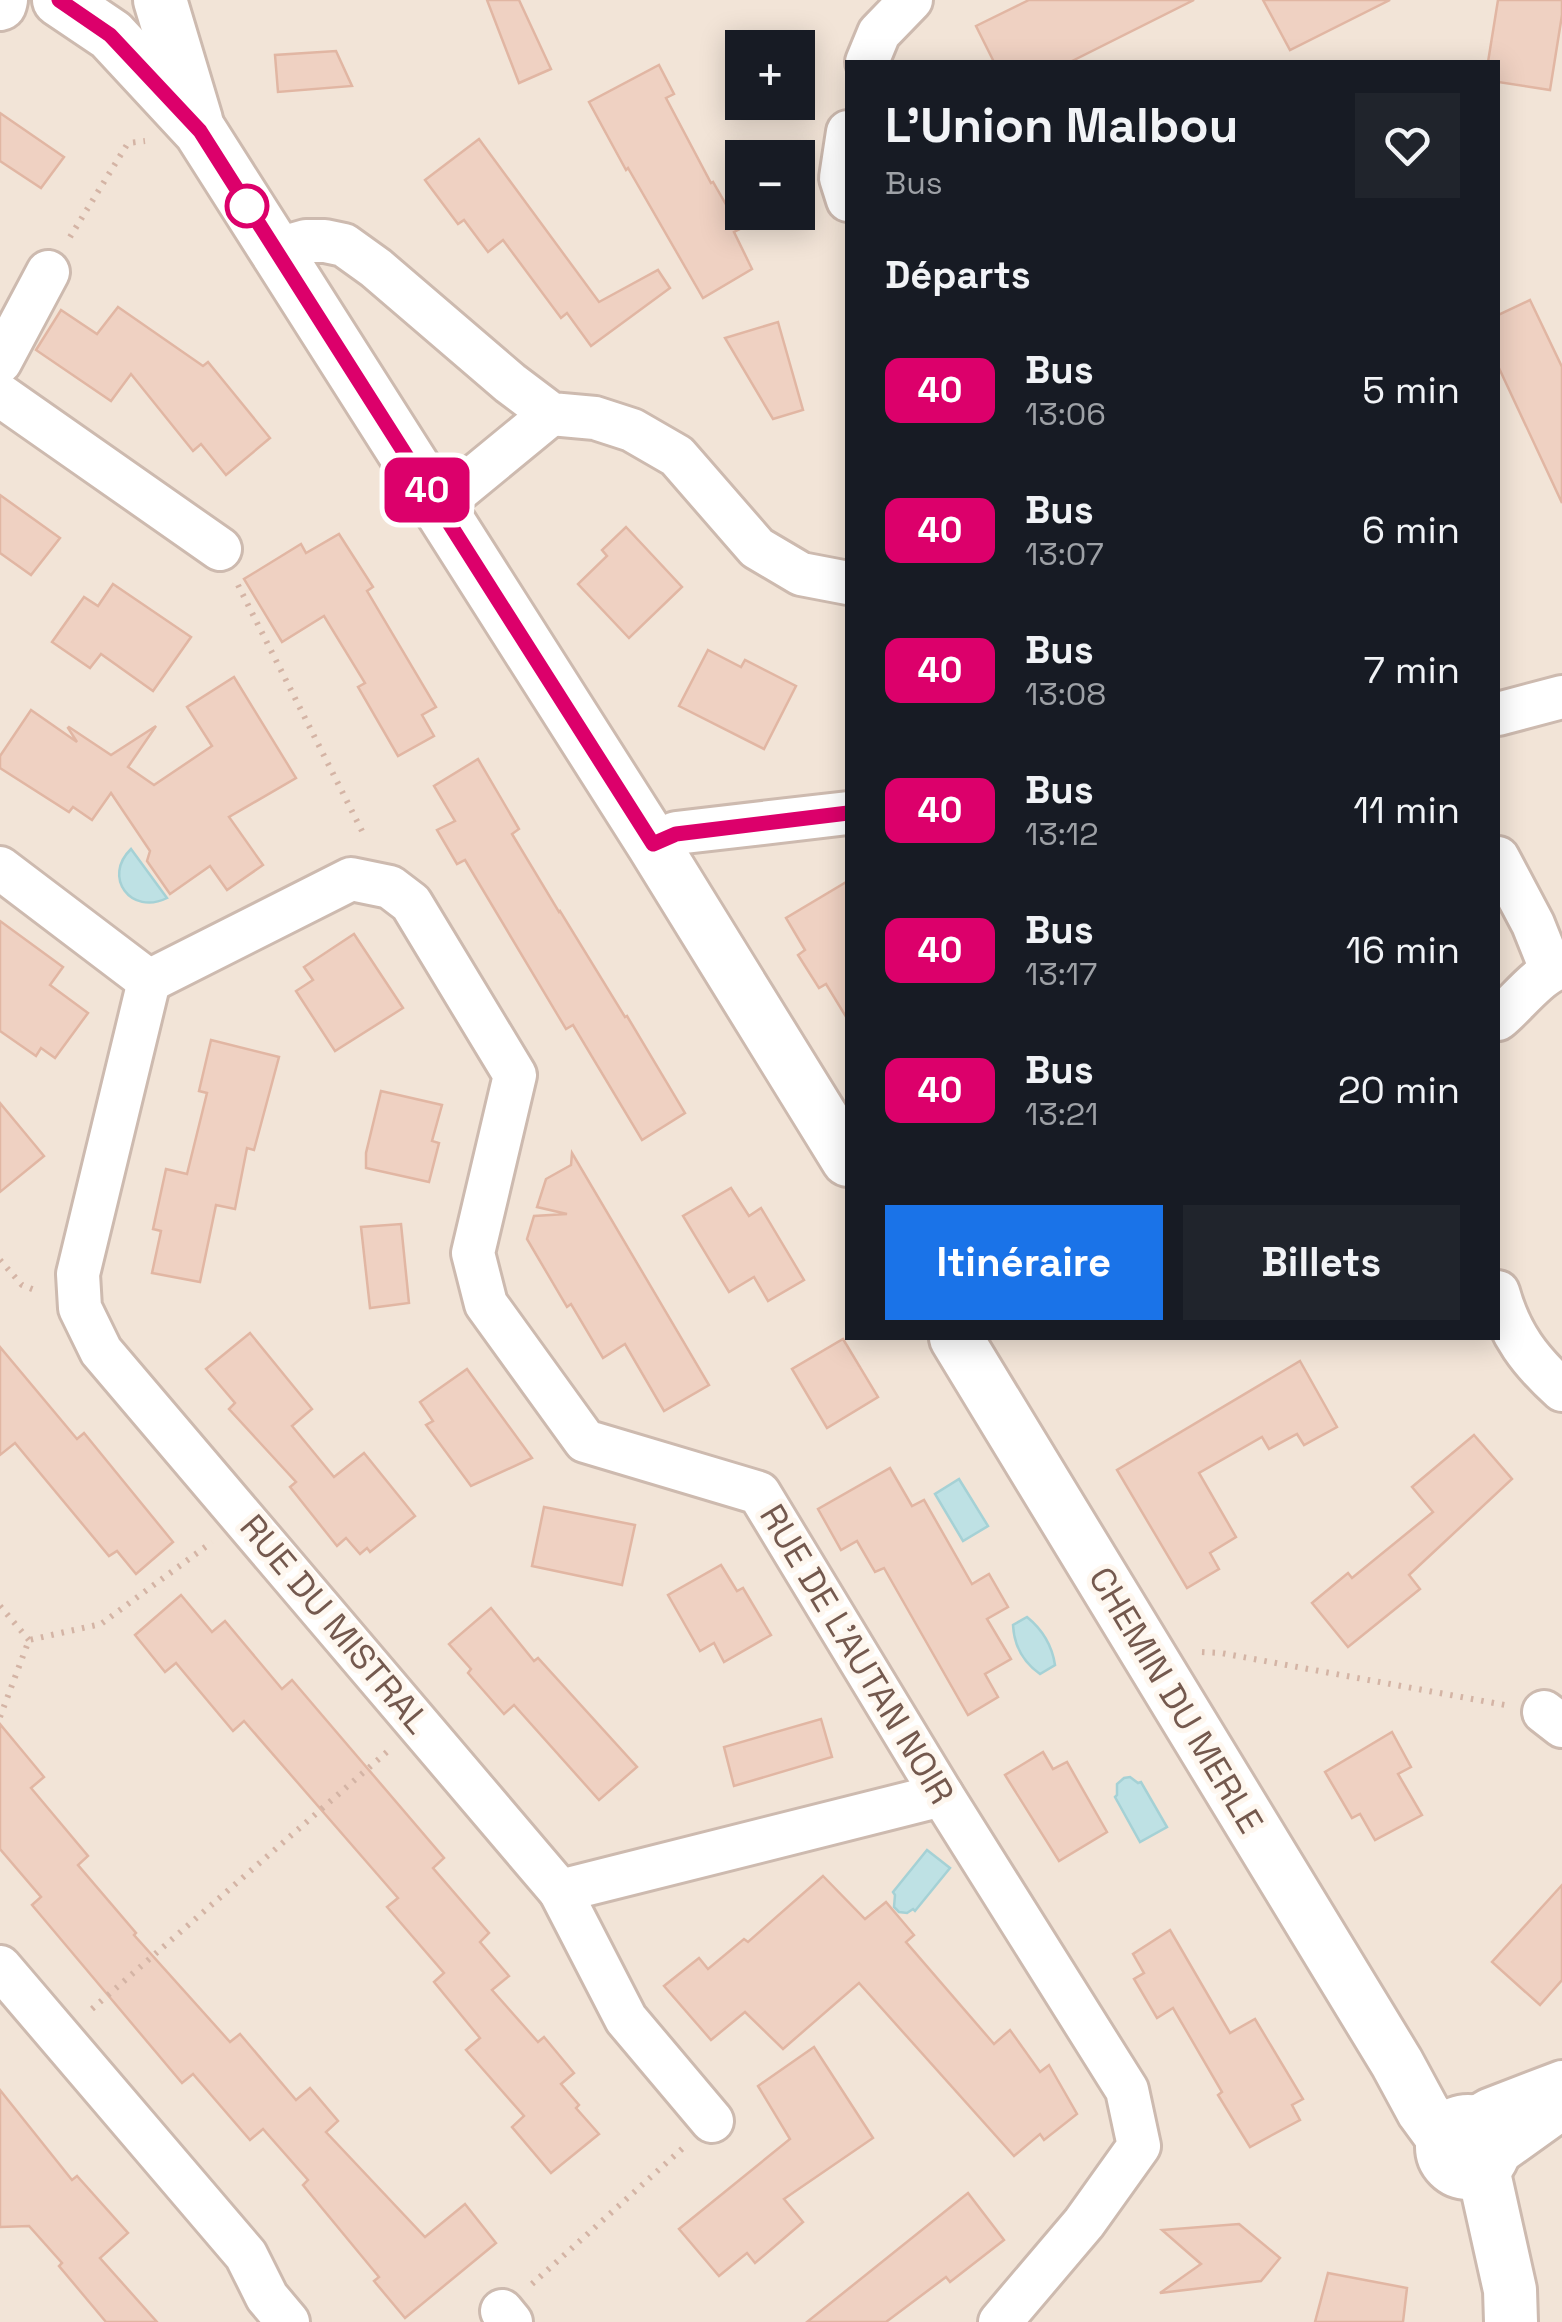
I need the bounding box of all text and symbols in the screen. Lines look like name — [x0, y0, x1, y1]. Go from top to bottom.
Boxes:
map controls — [725, 30, 815, 230]
button: + — [725, 30, 815, 120]
button: heart — [1355, 93, 1460, 198]
text: L'Union Malbou — [885, 95, 1238, 156]
button: − — [725, 140, 815, 230]
text: Bus — [885, 163, 943, 203]
unlabelled marker — [226, 185, 268, 227]
text: Départs — [885, 251, 1031, 299]
text: Bus — [1025, 346, 1094, 394]
text: 5 min — [1362, 366, 1460, 414]
text: 40 — [918, 368, 962, 412]
text: 13:06 — [1025, 394, 1106, 434]
line badge: 40 — [382, 458, 472, 522]
text: 40 — [405, 468, 449, 512]
text: Bus — [1025, 486, 1094, 534]
text: 6 min — [1362, 506, 1460, 554]
text: 40 — [918, 508, 962, 552]
text: 13:07 — [1025, 534, 1104, 574]
text: Bus — [1025, 626, 1094, 674]
text: 7 min — [1364, 646, 1460, 694]
text: 40 — [918, 648, 962, 692]
text: 13:08 — [1025, 674, 1106, 714]
text: Bus — [1025, 766, 1094, 814]
text: 11 min — [1353, 786, 1460, 834]
text: 40 — [918, 788, 962, 832]
text: 13:12 — [1025, 814, 1098, 854]
text: Bus — [1025, 906, 1094, 954]
text: 16 min — [1346, 926, 1460, 974]
text: 40 — [918, 928, 962, 972]
text: 13:17 — [1025, 954, 1097, 994]
text: Bus — [1025, 1046, 1094, 1094]
text: 20 min — [1338, 1066, 1460, 1114]
text: 40 — [918, 1068, 962, 1112]
text: 13:21 — [1025, 1094, 1098, 1134]
button: Itinéraire — [885, 1205, 1163, 1320]
button: Billets — [1183, 1205, 1460, 1320]
street label: RUE DE L'AUTAN NOIR — [750, 1496, 964, 1812]
street label: RUE DU MISTRAL — [231, 1505, 439, 1743]
street label: CHEMIN DU MERLE — [1079, 1559, 1273, 1841]

